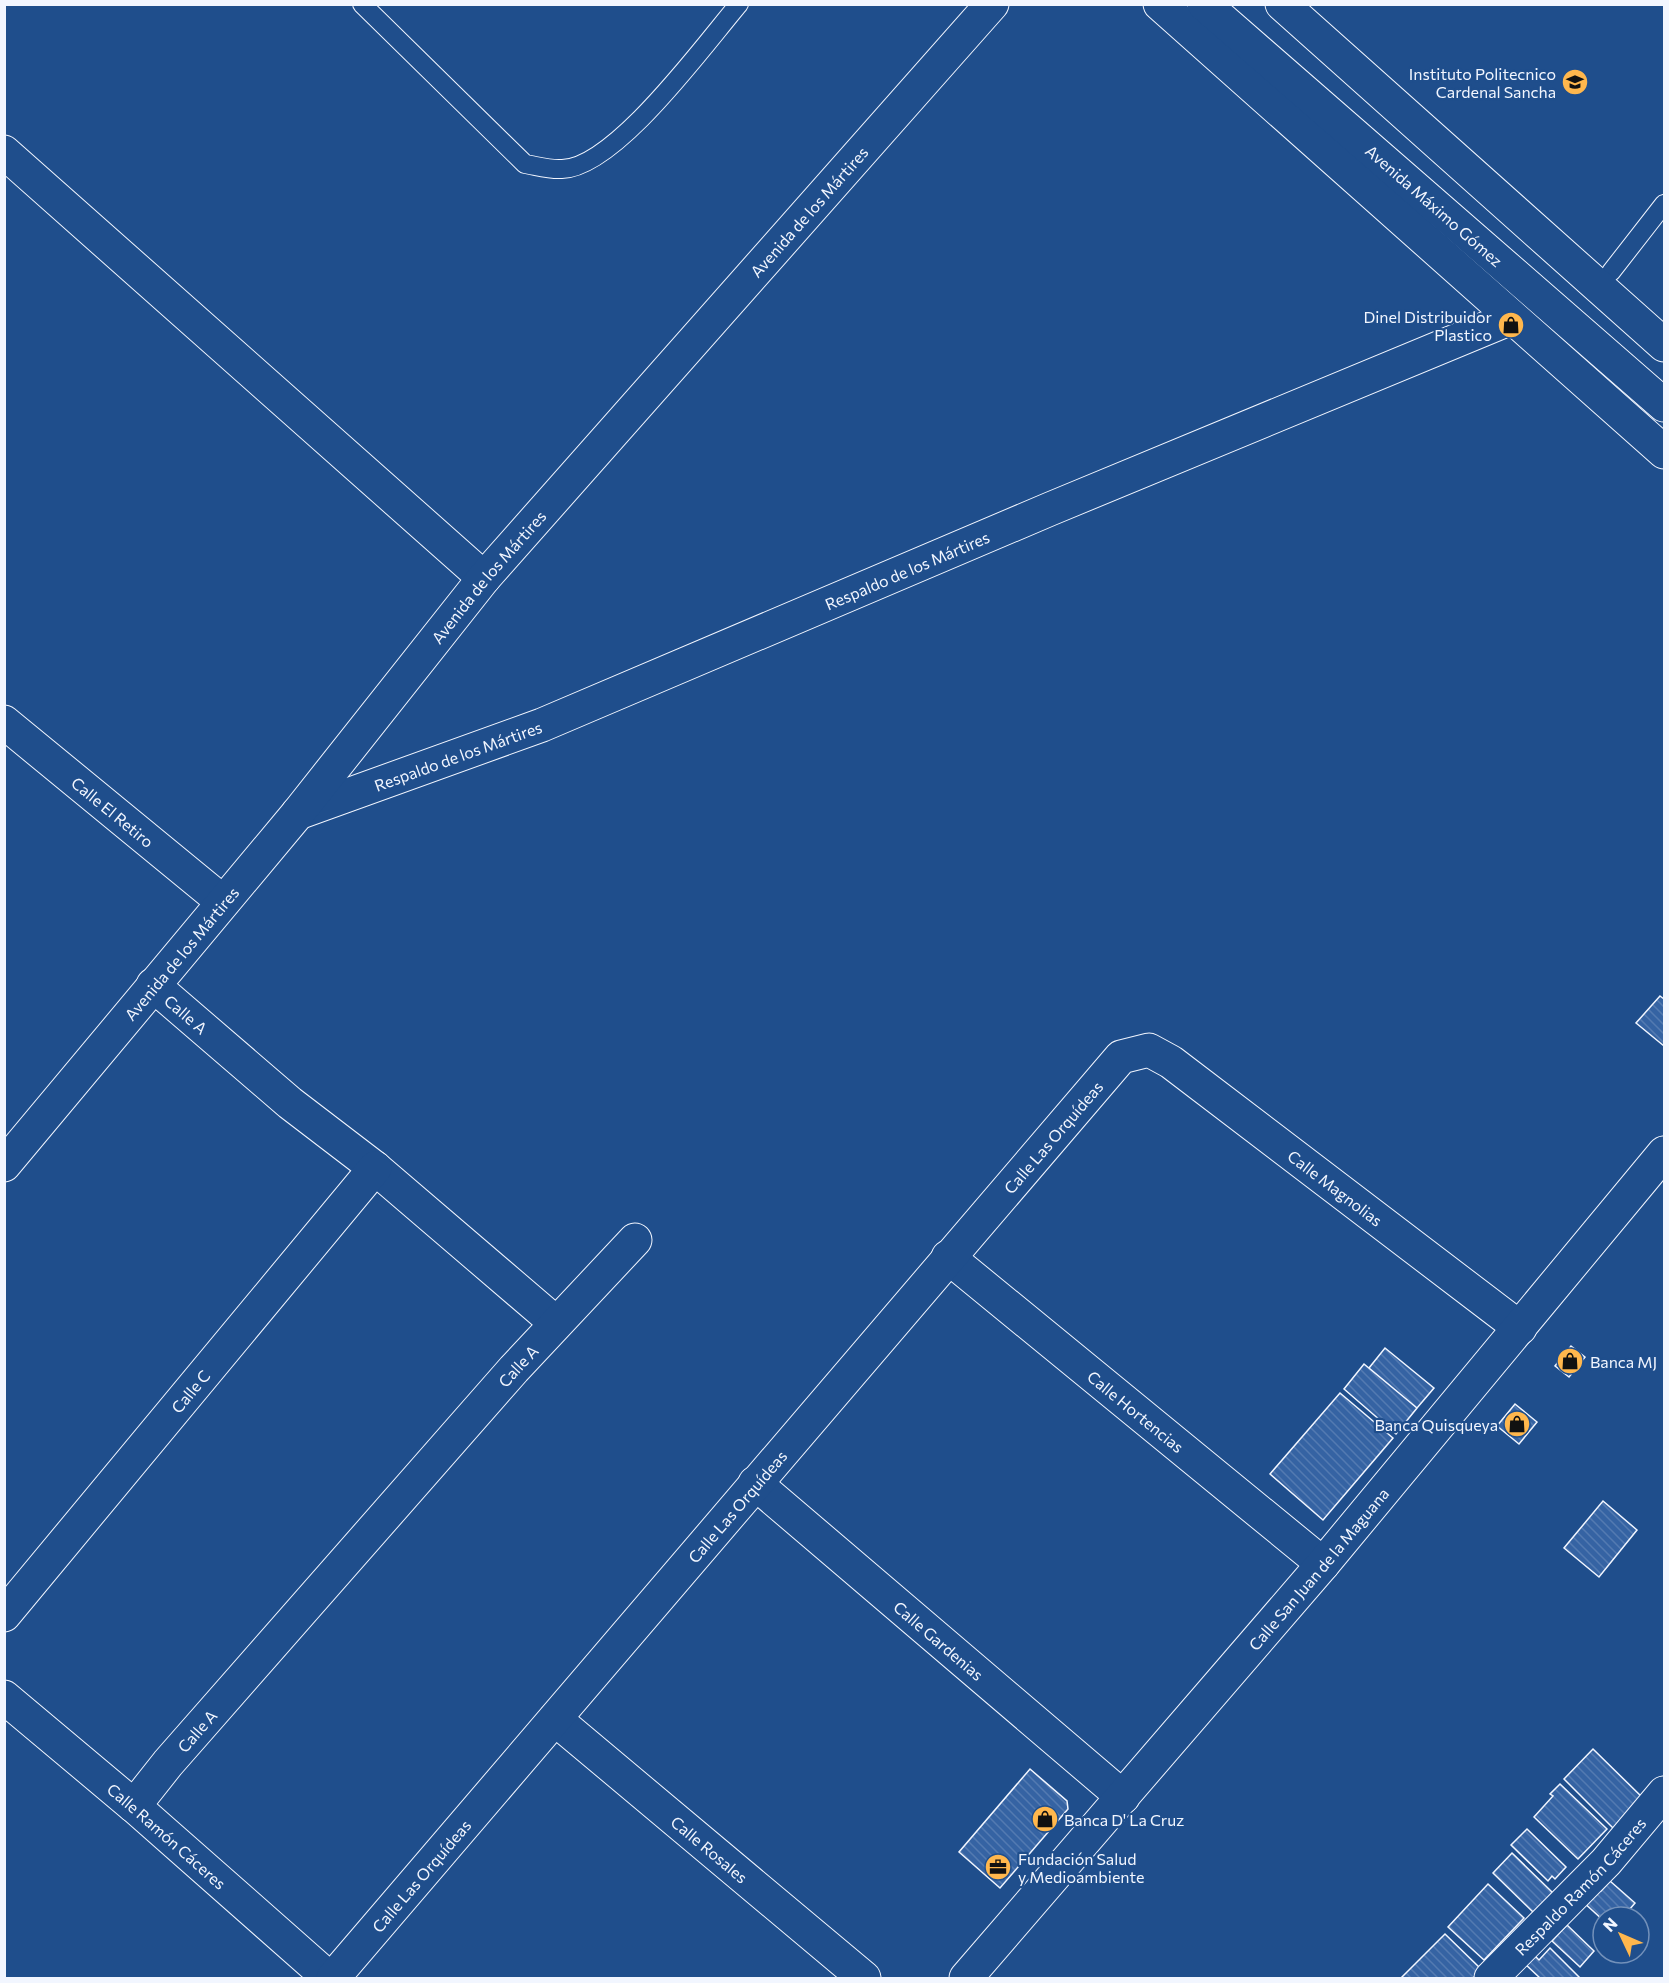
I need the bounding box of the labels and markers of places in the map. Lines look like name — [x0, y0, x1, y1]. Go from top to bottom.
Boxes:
place label: Instituto Politecnico Cardenal Sancha — [1409, 64, 1556, 101]
school or university icon: Instituto Politecnico Cardenal Sancha — [1560, 67, 1590, 97]
place label: Dinel Distribuidor Plastico — [1363, 307, 1493, 344]
shop icon: Dinel Distribuidor Plastico — [1496, 310, 1526, 340]
shop icon: Banca MJ — [1555, 1346, 1585, 1376]
place label: Banca MJ — [1590, 1352, 1657, 1371]
shop icon: Banca Quisqueya — [1502, 1409, 1532, 1439]
place label: Banca Quisqueya — [1374, 1415, 1498, 1434]
shop icon: Banca D' La Cruz — [1030, 1804, 1060, 1834]
place label: Banca D' La Cruz — [1064, 1810, 1184, 1829]
place label: Fundación Salud y Medioambiente — [1018, 1849, 1144, 1886]
office icon: Fundación Salud y Medioambiente — [983, 1852, 1013, 1882]

